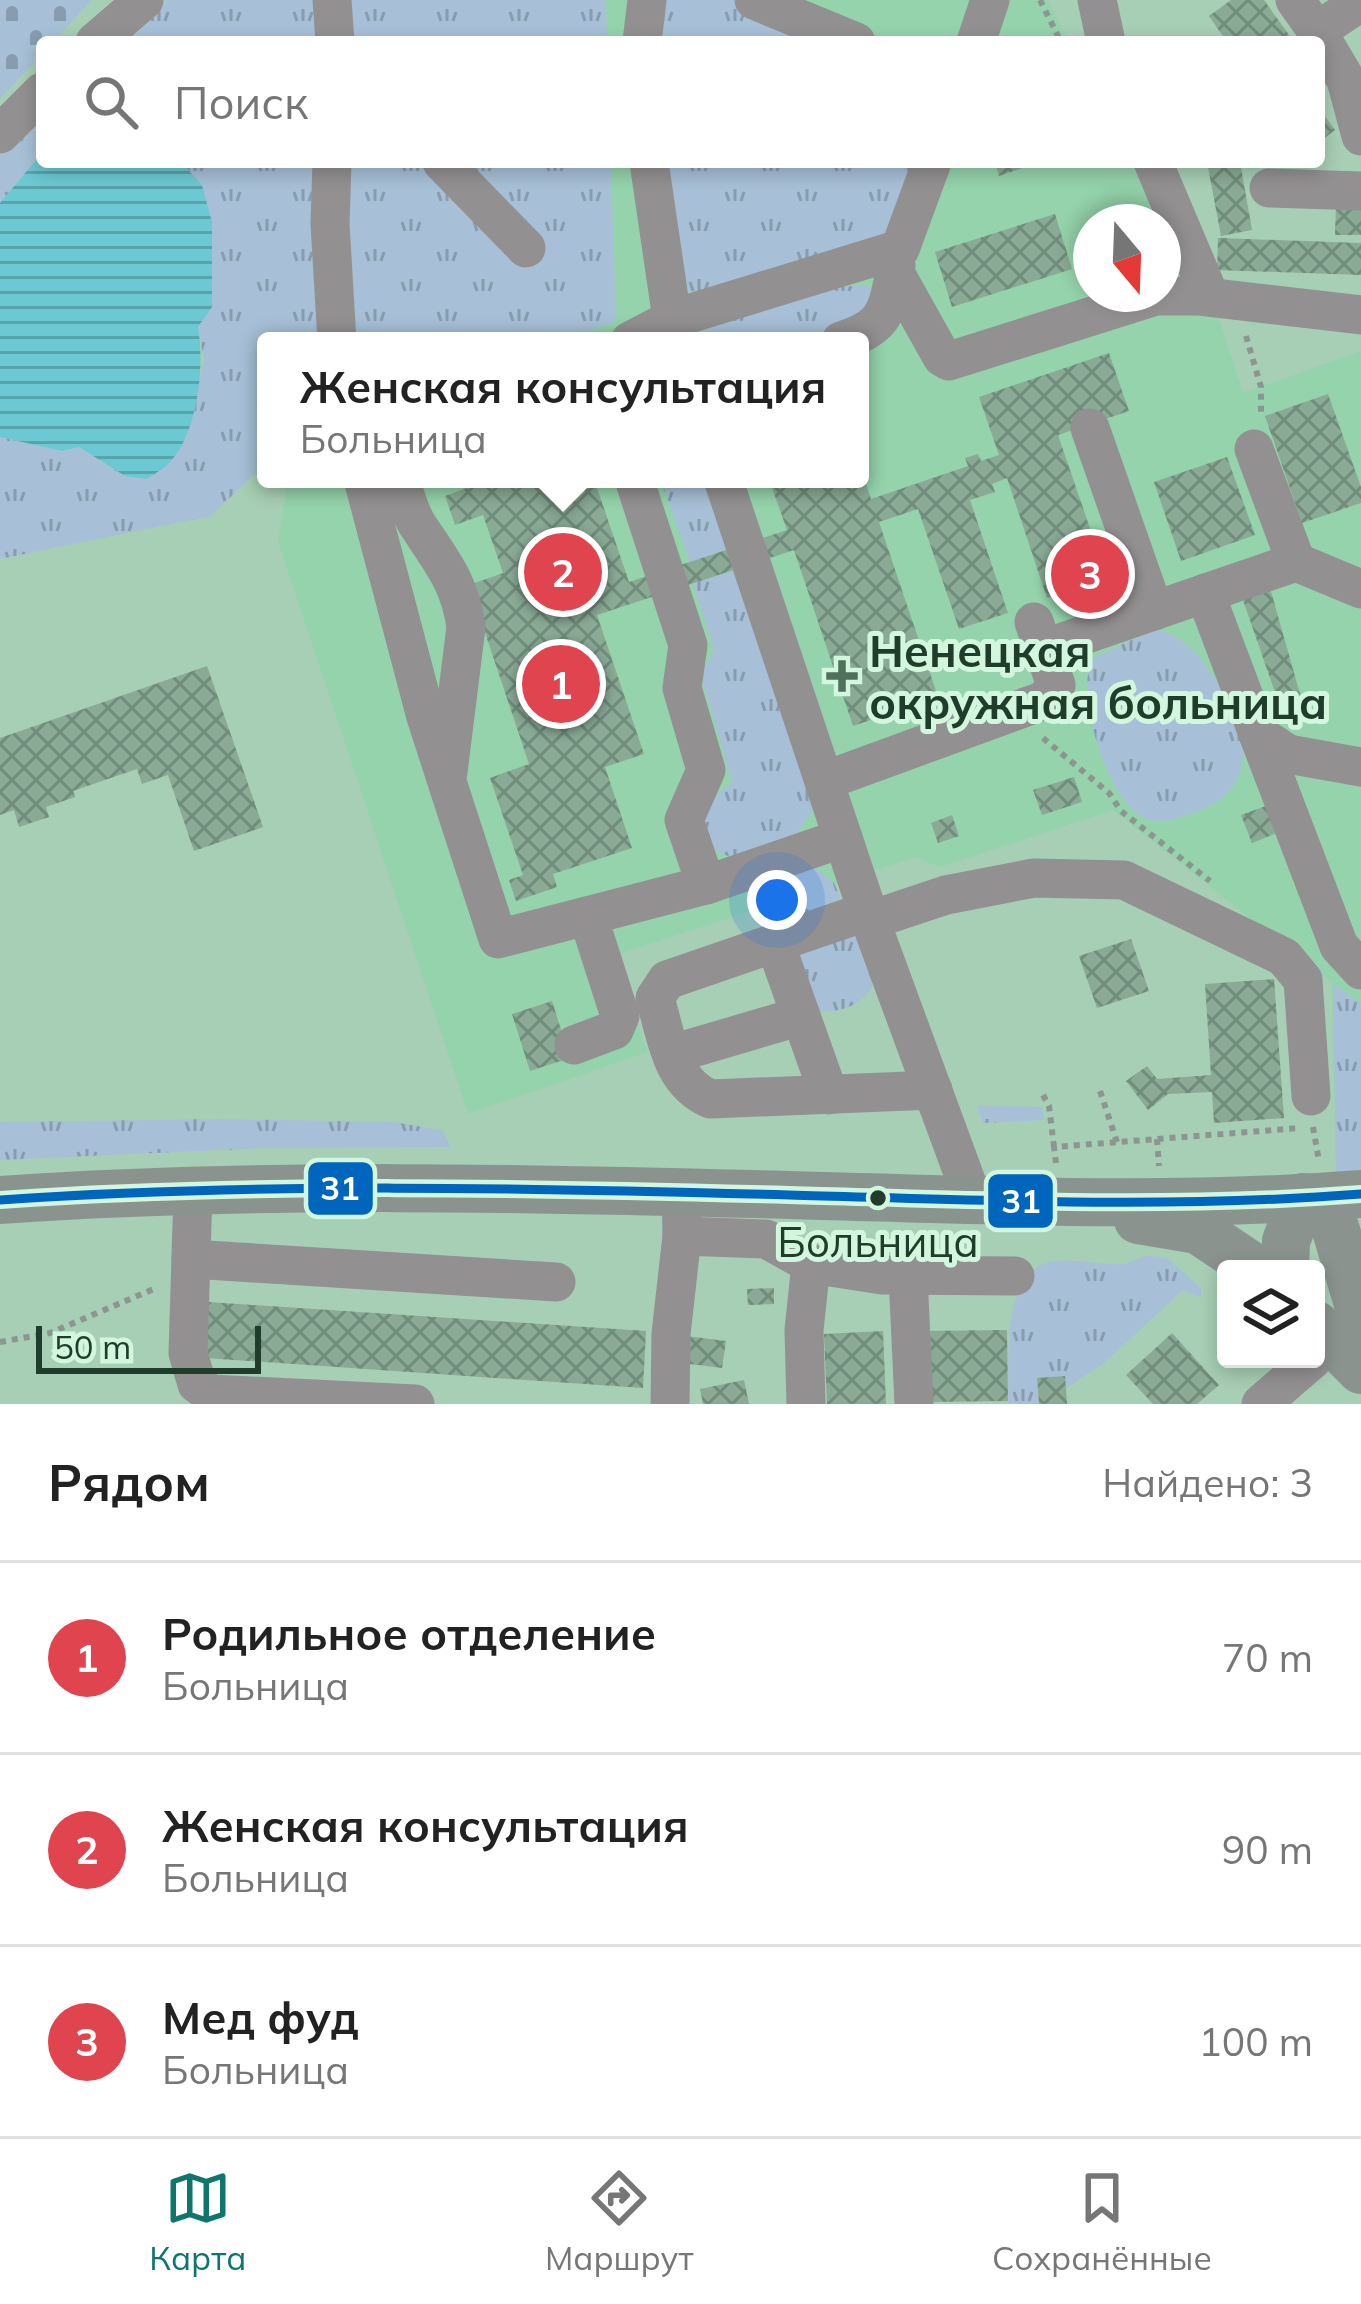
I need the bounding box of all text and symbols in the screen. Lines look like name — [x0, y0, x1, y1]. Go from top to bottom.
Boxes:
search box — [36, 36, 1325, 168]
icon: search — [78, 69, 144, 135]
text: Поиск — [174, 74, 308, 130]
north arrow — [1073, 204, 1181, 312]
popup — [257, 332, 869, 488]
text: Женская консультация — [300, 358, 826, 414]
text: Больница — [300, 414, 487, 463]
pin: 2 — [524, 527, 602, 617]
pin: 3 — [1051, 529, 1129, 619]
place label: Ненецкая окружная больница — [869, 622, 1327, 730]
pin: 1 — [522, 639, 600, 729]
marker: Ненецкая окружная больница — [826, 660, 858, 692]
your location — [747, 870, 807, 930]
line badge: 31 — [306, 1160, 375, 1217]
text: 31 — [320, 1167, 360, 1208]
line badge: 31 — [986, 1172, 1055, 1230]
text: 31 — [1001, 1180, 1041, 1221]
marker: Больница — [867, 1187, 889, 1209]
place label: Больница — [777, 1215, 979, 1268]
map controls — [1217, 1260, 1325, 1368]
button: layers — [1217, 1260, 1325, 1368]
scale bar — [36, 1320, 261, 1373]
text: 50 m — [54, 1326, 131, 1367]
text: Рядом — [48, 1450, 210, 1514]
text: Найдено: 3 — [1102, 1458, 1313, 1507]
text: Родильное отделение — [162, 1605, 656, 1661]
text: 1 — [75, 1633, 99, 1682]
text: 70 m — [1222, 1633, 1313, 1682]
text: Больница — [162, 1661, 349, 1710]
text: Женская консультация — [162, 1797, 689, 1853]
text: 2 — [75, 1825, 99, 1874]
text: 90 m — [1222, 1825, 1313, 1874]
text: Больница — [162, 1853, 349, 1902]
text: Мед фуд — [162, 1989, 359, 2045]
text: 3 — [75, 2017, 99, 2066]
text: 100 m — [1198, 2017, 1313, 2066]
text: Больница — [162, 2045, 349, 2094]
tab: Карта — [149, 2165, 246, 2278]
tab: Маршрут — [545, 2165, 693, 2278]
tab: Сохранённые — [992, 2165, 1212, 2278]

